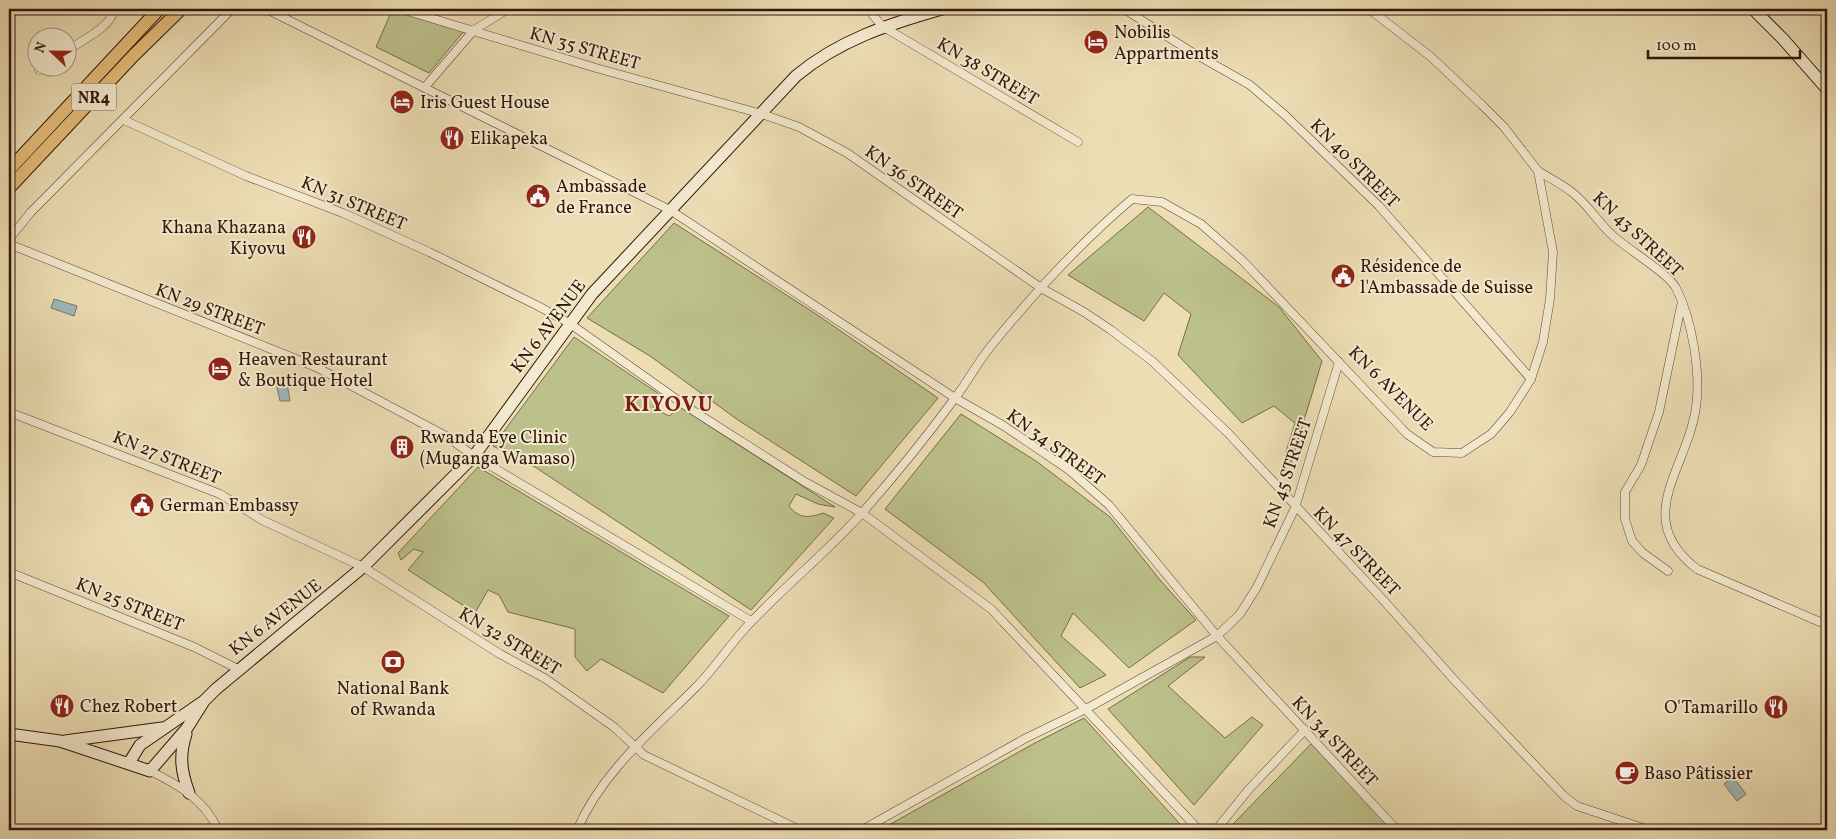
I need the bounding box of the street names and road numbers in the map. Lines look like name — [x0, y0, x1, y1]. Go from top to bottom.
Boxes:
street label: KN 35 STREET — [526, 22, 643, 77]
street label: KN 38 STREET — [932, 32, 1043, 113]
road number: NR4 — [72, 84, 116, 110]
street label: KN 40 STREET — [1304, 114, 1405, 215]
street label: KN 36 STREET — [859, 140, 968, 227]
street label: KN 31 STREET — [297, 171, 410, 238]
street label: KN 43 STREET — [1586, 187, 1688, 284]
street label: KN 6 AVENUE — [506, 275, 593, 379]
street label: KN 29 STREET — [151, 278, 268, 343]
street label: KN 6 AVENUE — [1342, 341, 1438, 437]
street label: KN 34 STREET — [1001, 404, 1110, 493]
street label: KN 45 STREET — [1258, 415, 1319, 532]
street label: KN 27 STREET — [109, 425, 224, 492]
street label: KN 47 STREET — [1307, 502, 1405, 603]
street label: KN 25 STREET — [72, 572, 188, 639]
street label: KN 6 AVENUE — [224, 574, 328, 662]
street label: KN 32 STREET — [453, 602, 565, 683]
street label: KN 34 STREET — [1285, 691, 1383, 793]

